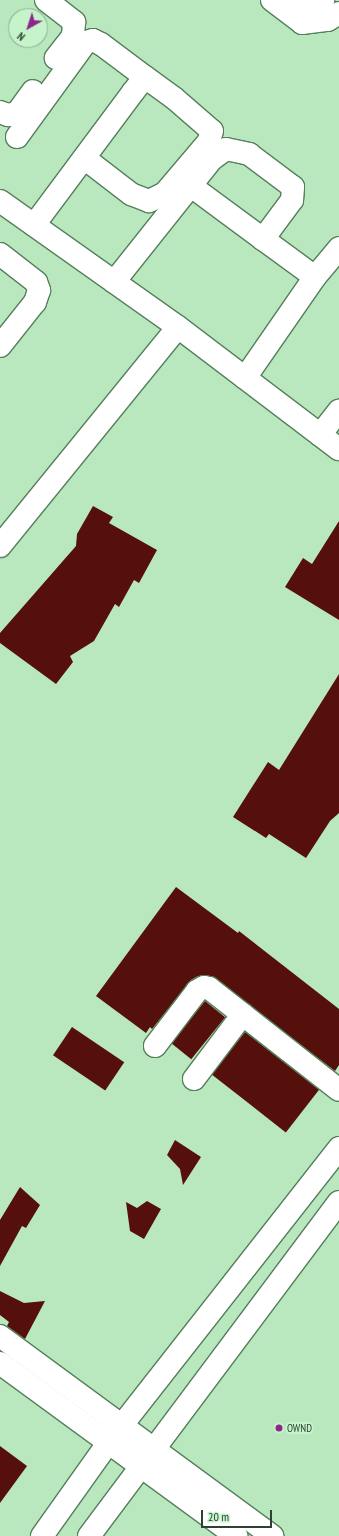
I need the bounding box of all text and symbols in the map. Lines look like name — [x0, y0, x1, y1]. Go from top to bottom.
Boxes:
north arrow — [8, 8, 48, 48]
text: N — [14, 29, 28, 44]
place label: OWND — [287, 1421, 312, 1435]
marker: OWND — [274, 1423, 284, 1433]
scale bar — [203, 1502, 274, 1528]
text: 20 m — [208, 1509, 229, 1524]

